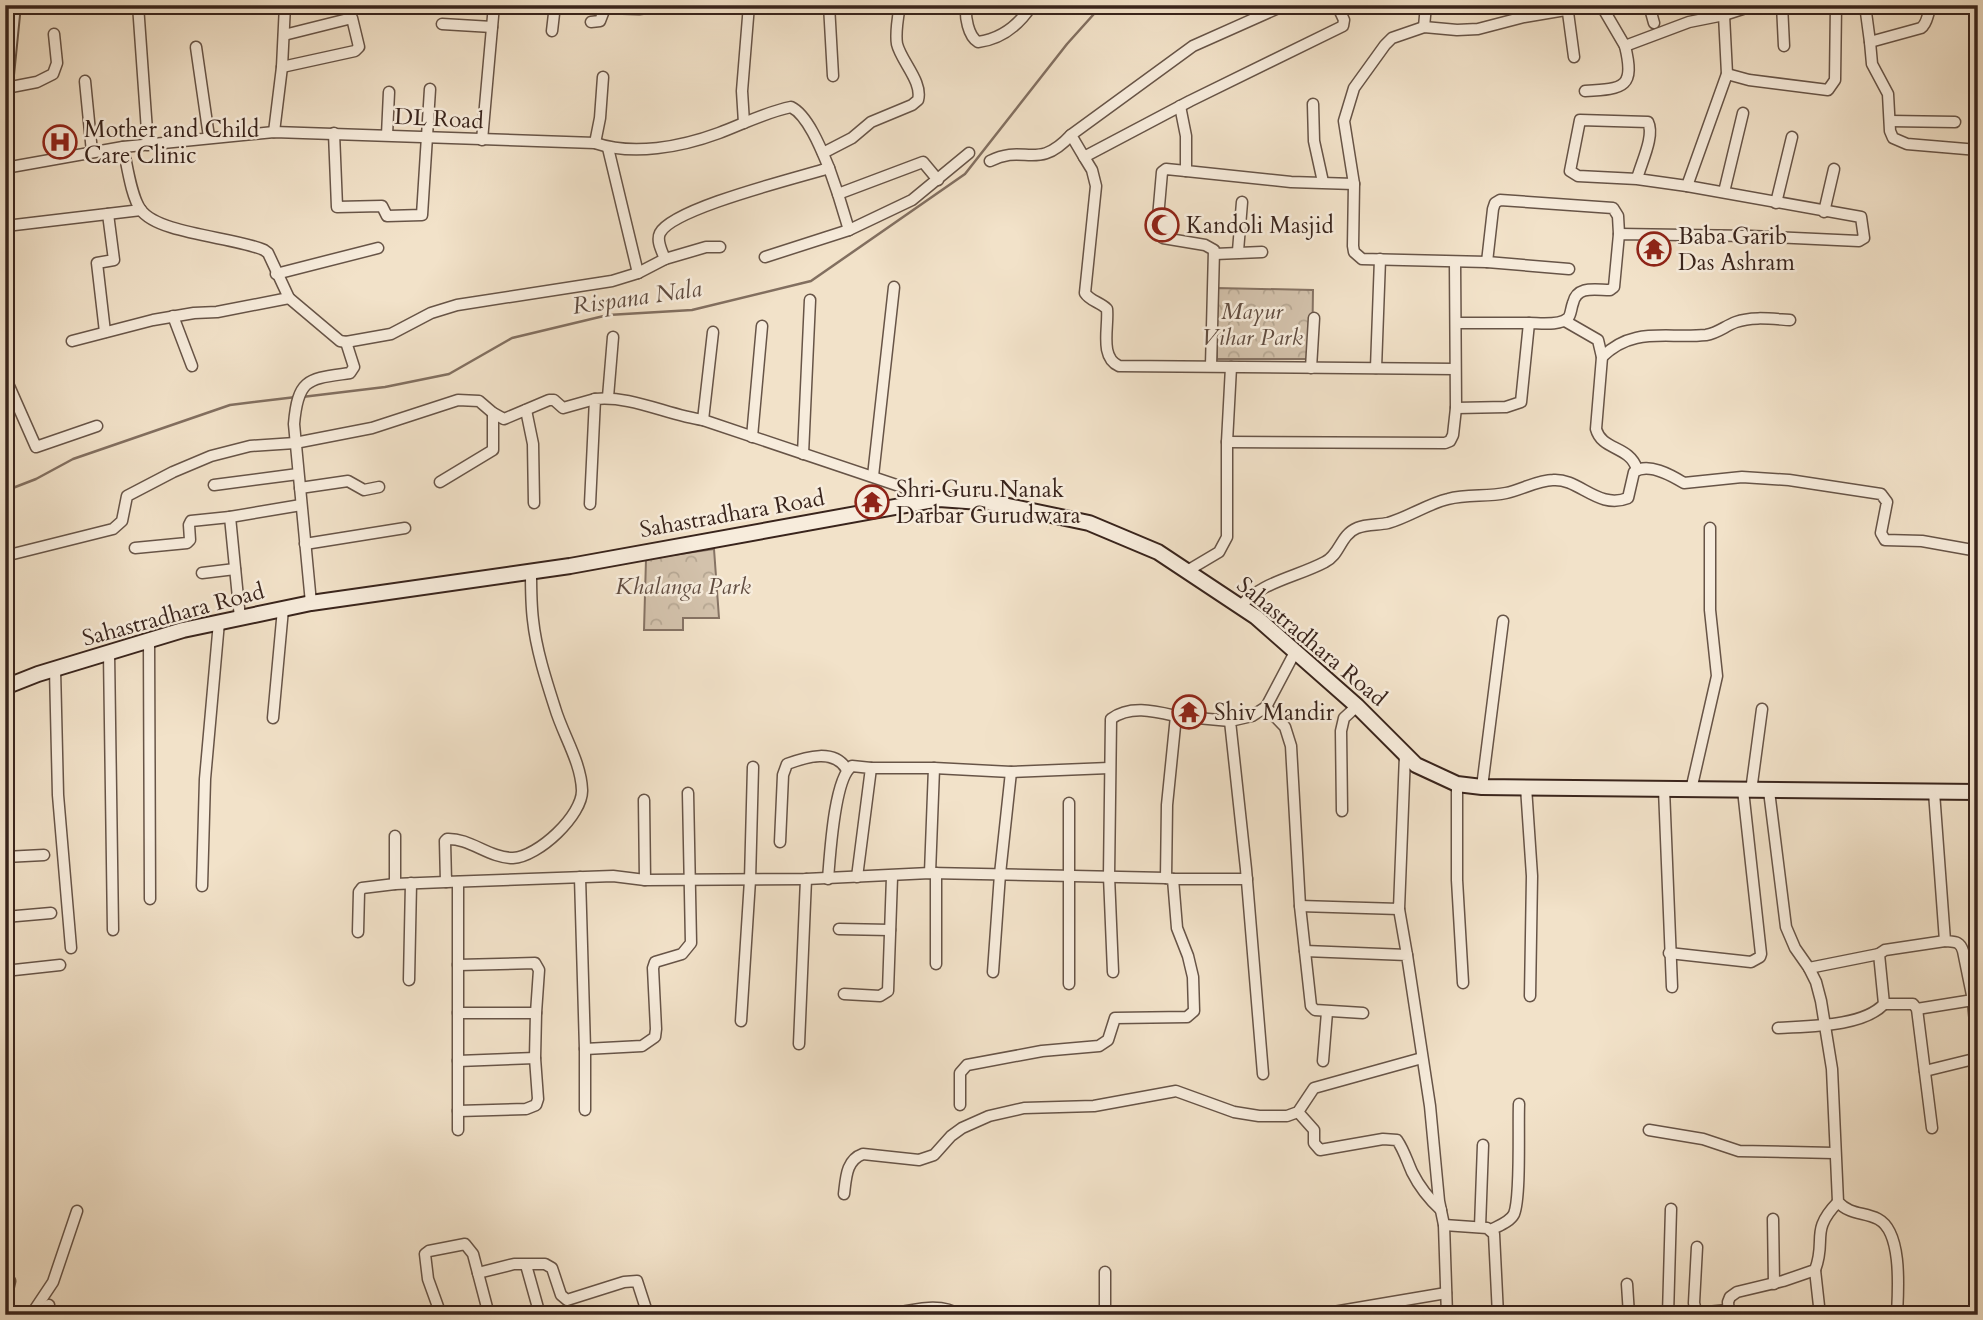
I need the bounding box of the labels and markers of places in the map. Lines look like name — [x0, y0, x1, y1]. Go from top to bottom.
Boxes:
place label: Mother and Child Care Clinic — [84, 114, 260, 171]
hospital icon: Mother and Child Care Clinic — [41, 123, 79, 161]
mosque icon: Kandoli Masjid — [1143, 206, 1181, 244]
place label: Kandoli Masjid — [1186, 210, 1335, 241]
place label: Baba Garib Das Ashram — [1678, 221, 1796, 278]
temple icon: Baba Garib Das Ashram — [1635, 230, 1673, 268]
place label: Shri Guru Nanak Darbar Gurudwara — [896, 474, 1081, 531]
temple icon: Shri Guru Nanak Darbar Gurudwara — [853, 483, 891, 521]
temple icon: Shiv Mandir — [1170, 693, 1208, 731]
place label: Shiv Mandir — [1214, 697, 1335, 728]

